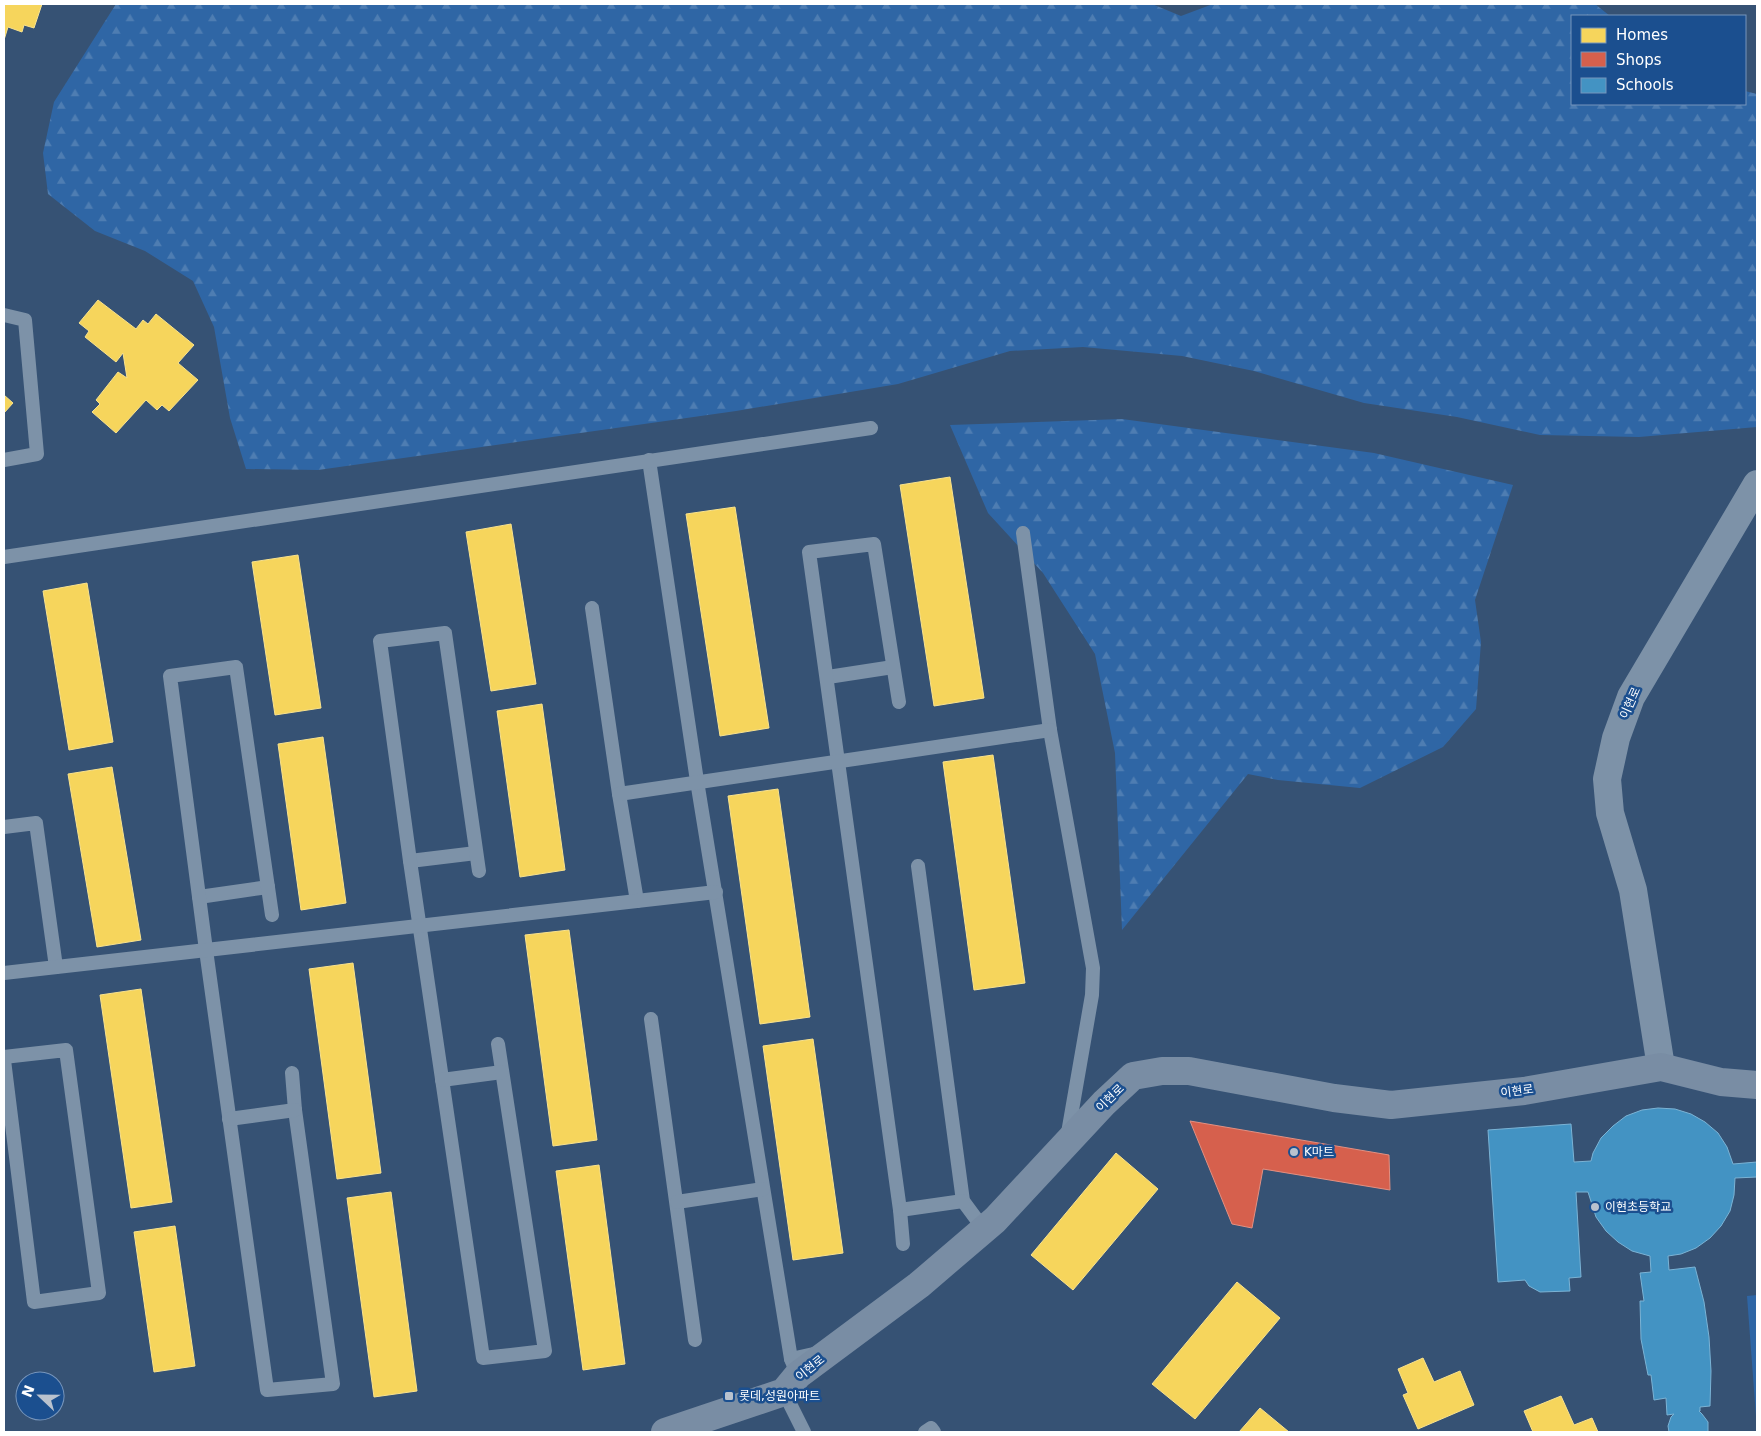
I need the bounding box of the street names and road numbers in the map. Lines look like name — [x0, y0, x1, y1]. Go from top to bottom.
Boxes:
street label: 이현로 — [1617, 685, 1643, 721]
street label: 이현로 — [1093, 1081, 1127, 1115]
street label: 이현로 — [1500, 1082, 1534, 1100]
street label: 이현로 — [793, 1352, 827, 1384]

